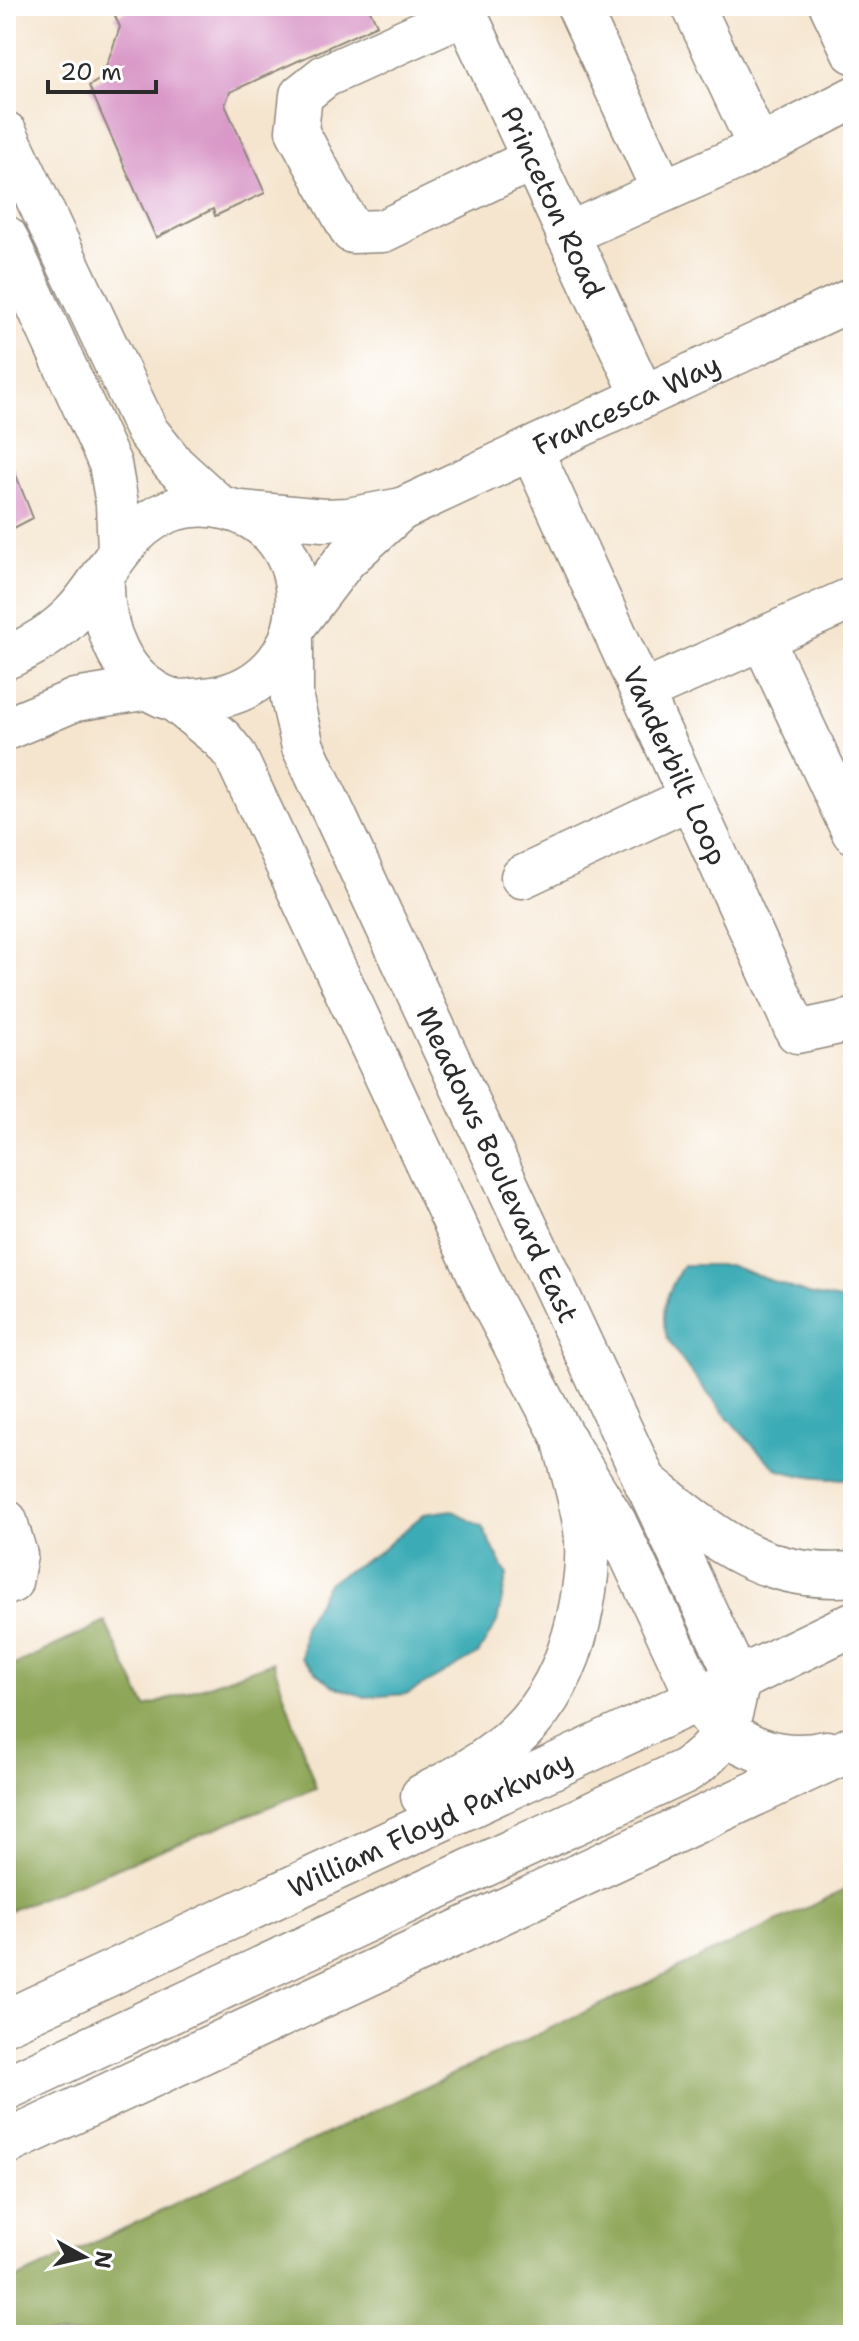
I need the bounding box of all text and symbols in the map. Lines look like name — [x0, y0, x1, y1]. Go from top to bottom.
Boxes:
scale bar — [48, 44, 156, 94]
text: 20 m — [60, 56, 122, 88]
street label: Princeton Road — [492, 100, 614, 304]
street label: Francesca Way — [527, 345, 726, 464]
street label: Vanderbilt Loop — [614, 660, 737, 871]
street label: Meadows Boulevard East — [408, 1000, 588, 1329]
street label: William Floyd Parkway — [282, 1741, 579, 1907]
north arrow — [44, 2217, 124, 2297]
text: N — [88, 2249, 119, 2270]

